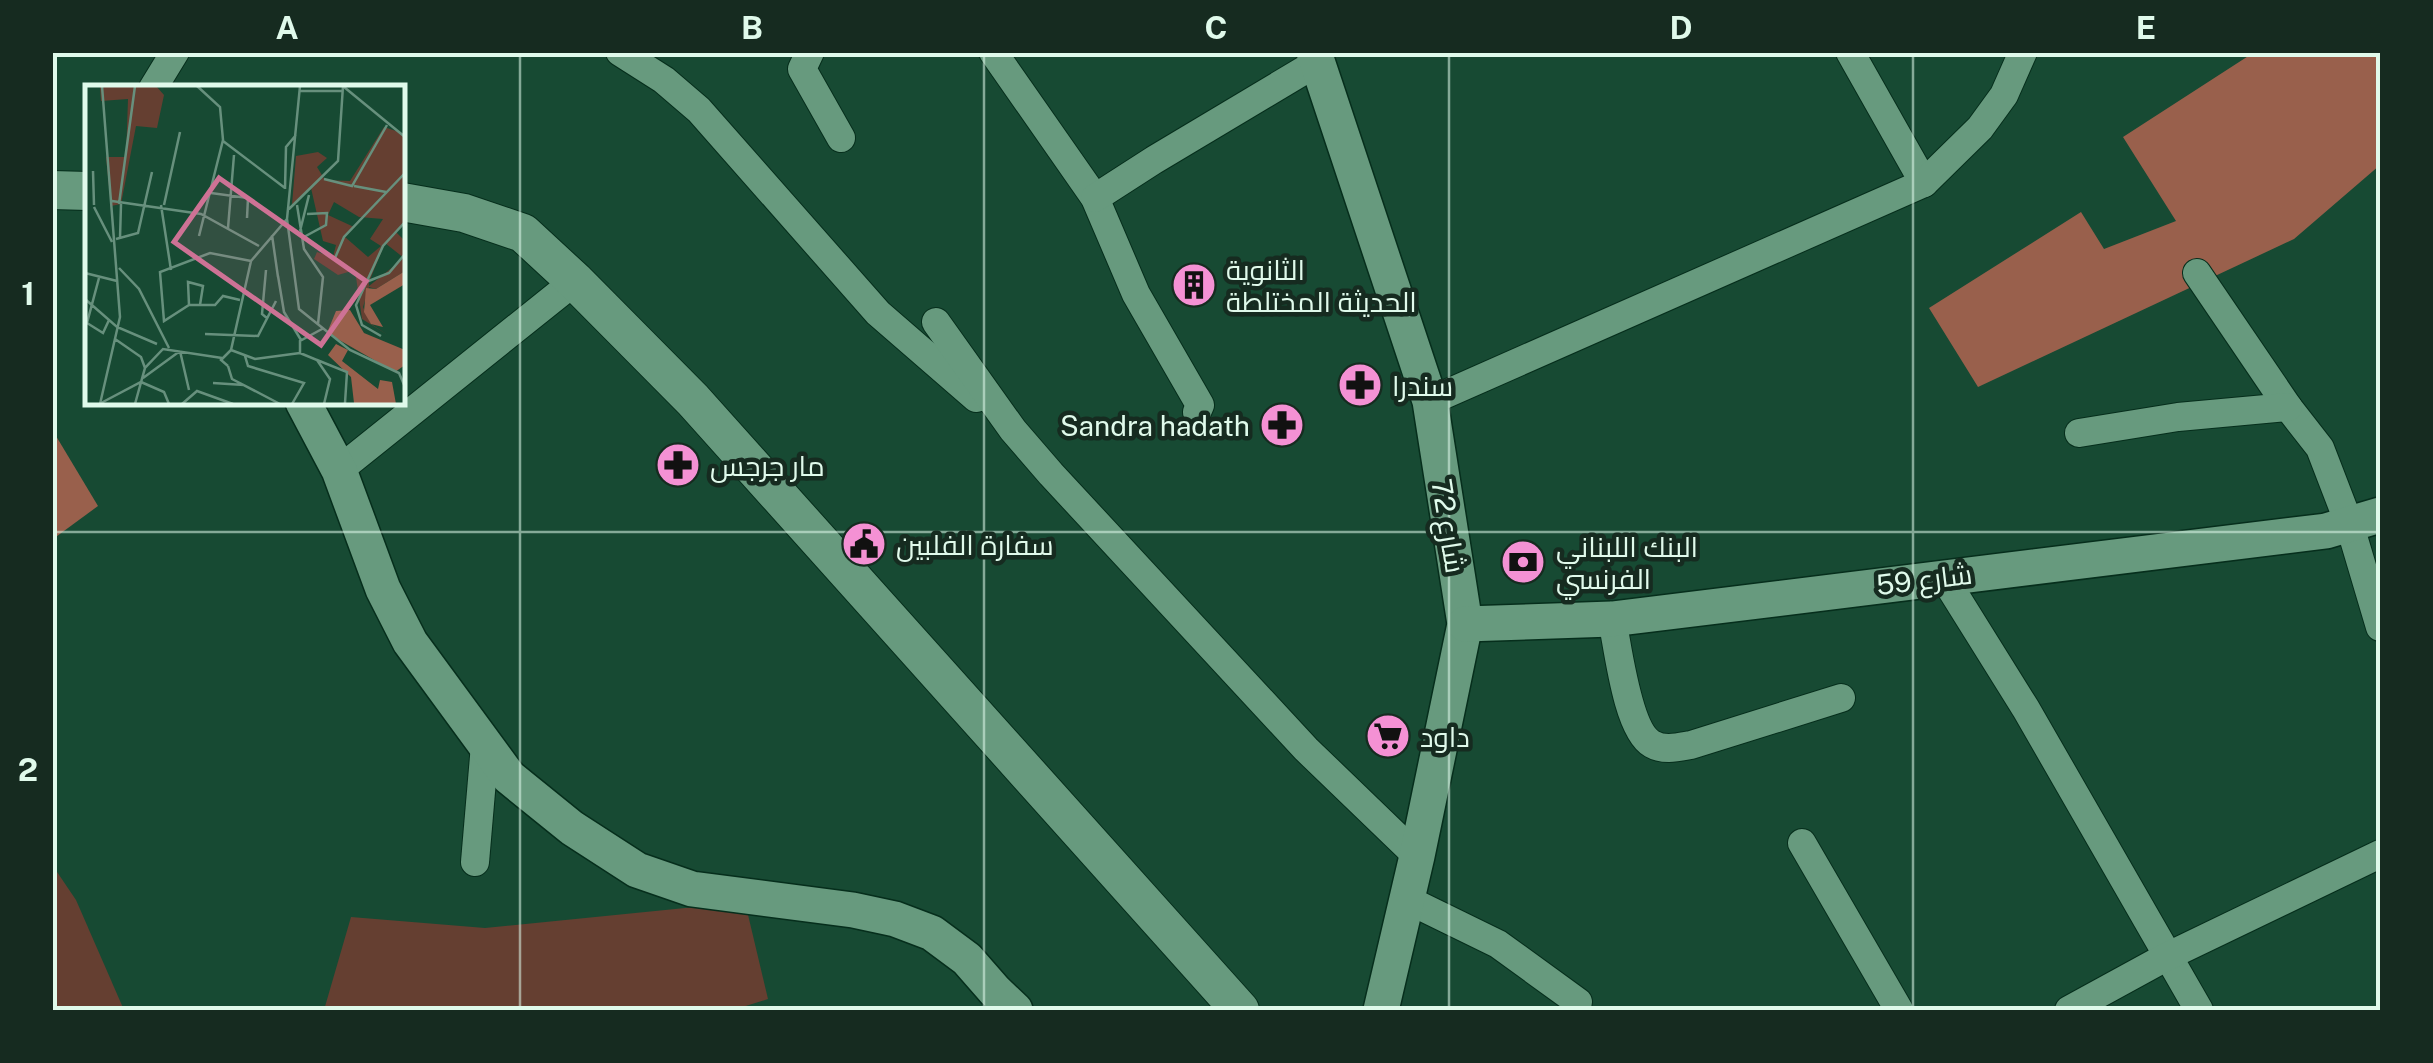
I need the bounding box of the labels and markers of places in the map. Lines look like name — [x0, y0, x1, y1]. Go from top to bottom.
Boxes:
place label: الثانوية الحديثة المختلطة — [1226, 253, 1417, 318]
building icon: الثانوية الحديثة المختلطة — [1171, 262, 1217, 308]
pharmacy icon: سندرا — [1337, 362, 1383, 408]
place label: سندرا — [1392, 369, 1453, 402]
pharmacy icon: Sandra hadath — [1259, 402, 1305, 448]
place label: Sandra hadath — [1060, 409, 1250, 442]
pharmacy icon: مار جرجس — [655, 442, 701, 488]
place label: مار جرجس — [710, 449, 825, 483]
public building icon: سفارة الفلبين — [841, 521, 887, 567]
place label: سفارة الفلبين — [896, 528, 1054, 562]
place label: البنك اللبناني الفرنسي — [1556, 530, 1698, 600]
bank icon: البنك اللبناني الفرنسي — [1500, 539, 1546, 585]
supermarket icon: داود — [1365, 713, 1411, 759]
place label: داود — [1420, 720, 1470, 753]

